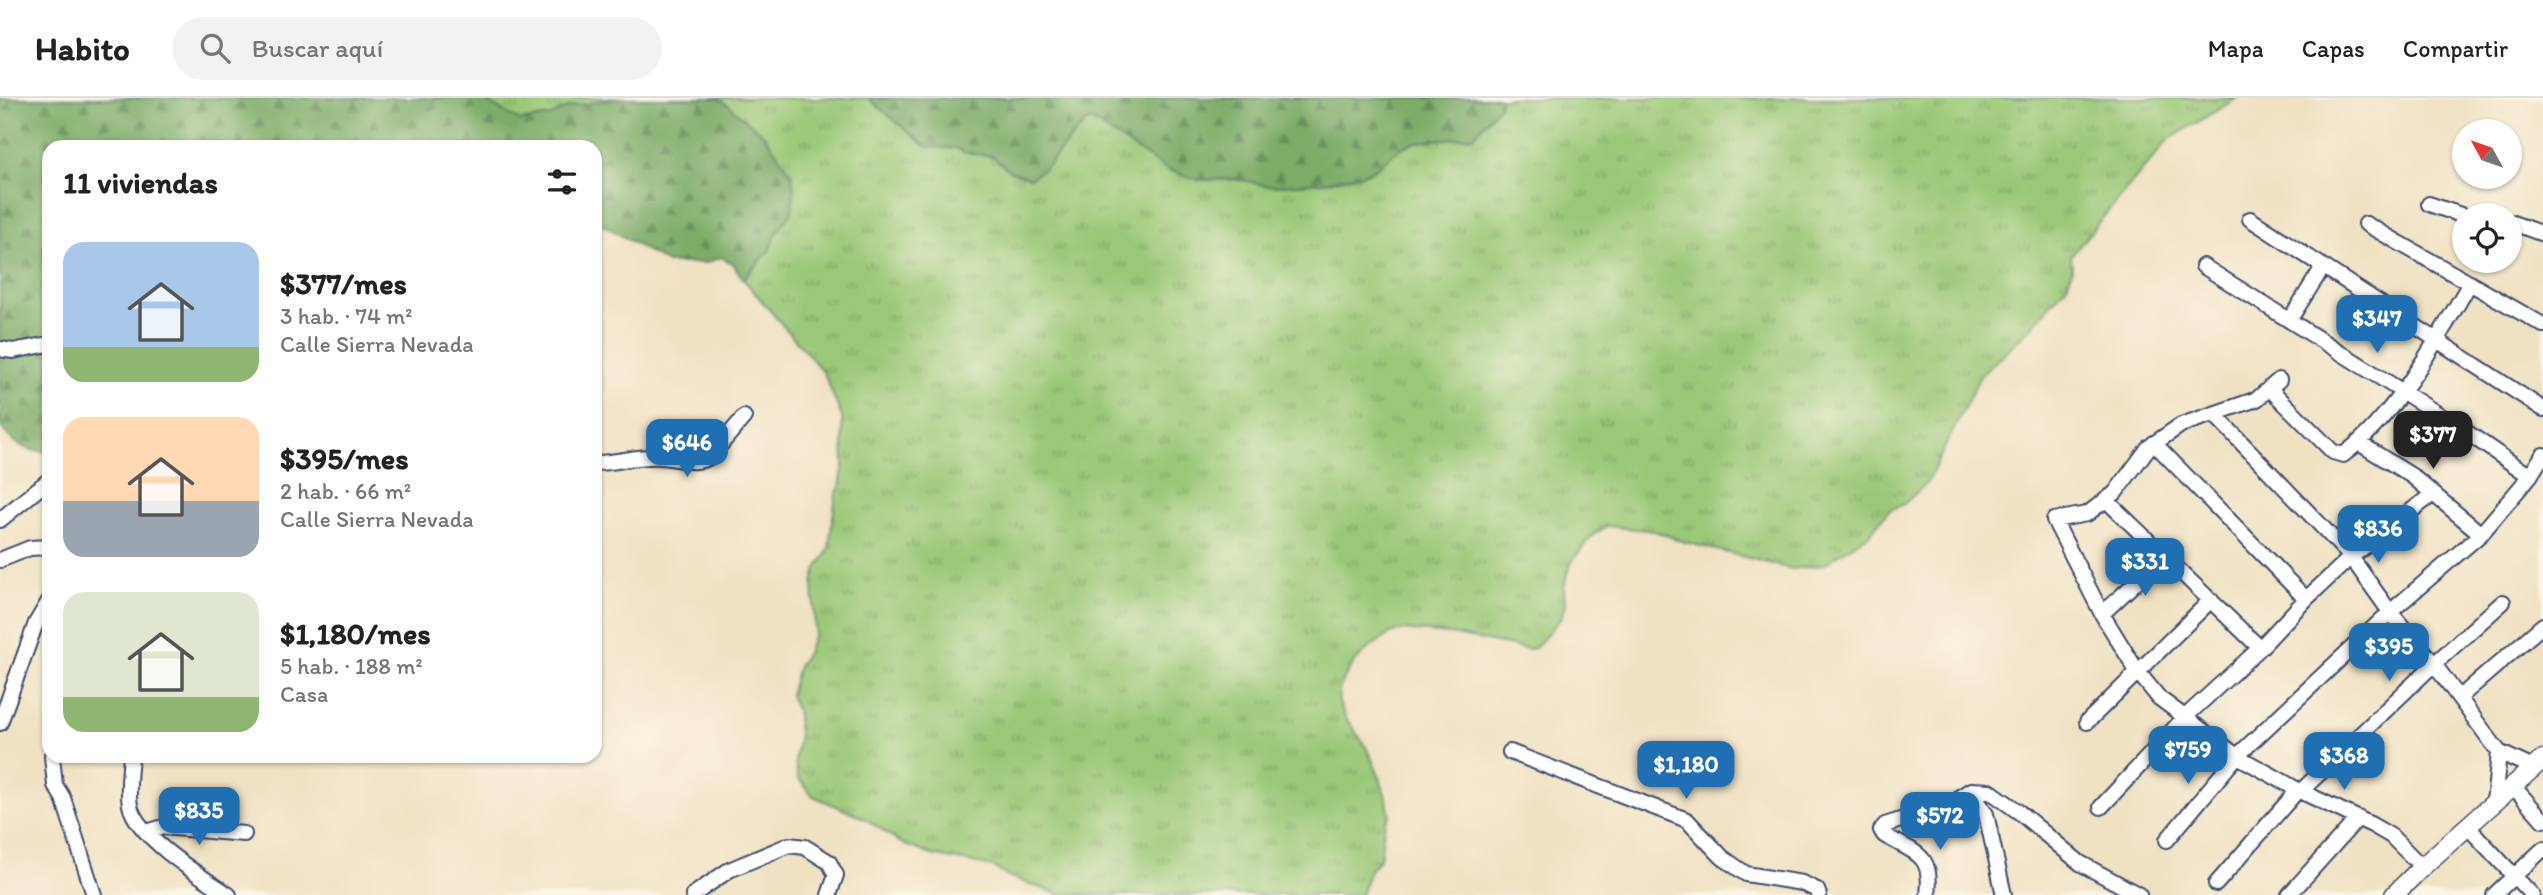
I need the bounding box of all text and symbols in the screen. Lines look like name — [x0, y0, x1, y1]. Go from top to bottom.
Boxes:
search box — [172, 17, 662, 80]
text: Habito — [35, 29, 130, 68]
icon: search — [196, 29, 234, 67]
text: Buscar aquí — [252, 32, 383, 64]
text: Mapa — [2208, 34, 2264, 63]
text: Capas — [2302, 34, 2365, 63]
text: Compartir — [2403, 34, 2508, 63]
north arrow — [2452, 119, 2522, 189]
map controls — [2452, 119, 2522, 273]
icon: filters — [543, 163, 581, 201]
text: 11 viviendas — [63, 164, 218, 201]
button: locate — [2452, 203, 2522, 273]
text: $377/mes — [280, 265, 407, 302]
icon: home — [119, 270, 203, 354]
pin: $347 — [2336, 296, 2418, 355]
text: 3 hab. · 74 m² — [280, 302, 412, 330]
text: $347 — [2352, 304, 2402, 332]
text: Calle Sierra Nevada — [280, 330, 473, 358]
pin: $377 — [2392, 412, 2474, 471]
pin: $646 — [646, 420, 728, 479]
text: $377 — [2409, 420, 2457, 448]
text: $646 — [662, 428, 712, 456]
text: $395/mes — [280, 440, 409, 477]
icon: home — [119, 445, 203, 529]
text: 2 hab. · 66 m² — [280, 477, 411, 505]
text: Calle Sierra Nevada — [280, 505, 473, 533]
pin: $836 — [2337, 505, 2419, 565]
text: $836 — [2354, 514, 2402, 542]
pin: $331 — [2104, 538, 2186, 598]
text: $331 — [2121, 547, 2169, 575]
text: $1,180/mes — [280, 615, 431, 652]
icon: home — [119, 620, 203, 704]
pin: $395 — [2348, 624, 2430, 683]
text: $395 — [2365, 632, 2413, 660]
text: 5 hab. · 188 m² — [280, 652, 423, 680]
text: Casa — [280, 680, 328, 708]
pin: $759 — [2147, 726, 2229, 786]
pin: $368 — [2303, 732, 2385, 792]
text: $759 — [2164, 735, 2212, 763]
text: $368 — [2320, 741, 2368, 769]
pin: $1,180 — [1629, 742, 1743, 801]
text: $1,180 — [1653, 750, 1719, 778]
pin: $835 — [158, 788, 240, 847]
pin: $572 — [1899, 792, 1981, 852]
text: $835 — [175, 796, 223, 824]
text: $572 — [1916, 801, 1964, 829]

